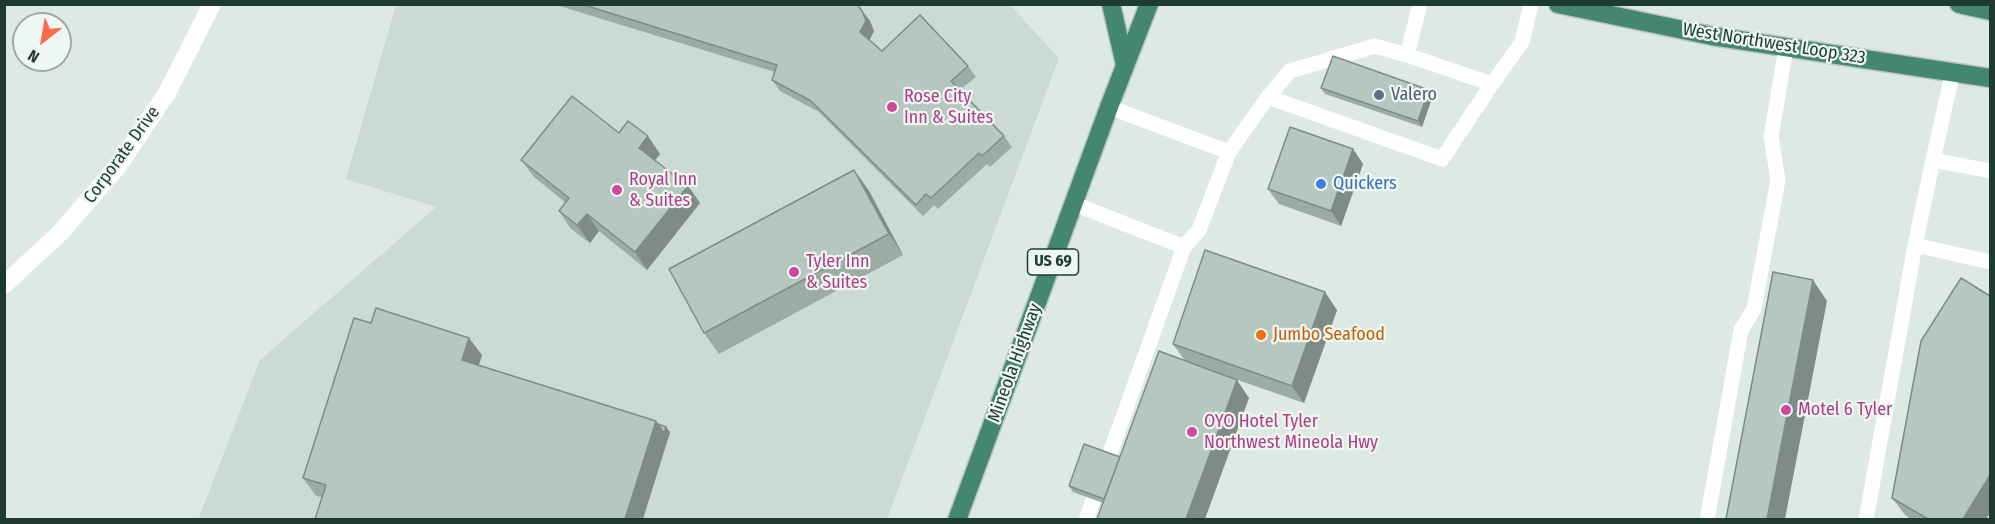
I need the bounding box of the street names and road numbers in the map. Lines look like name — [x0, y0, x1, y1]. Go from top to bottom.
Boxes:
street label: West Northwest Loop 323 — [1681, 19, 1867, 69]
street label: Corporate Drive — [79, 102, 165, 208]
road number: US 69 — [1028, 249, 1078, 275]
street label: Mineola Highway — [984, 301, 1046, 425]

